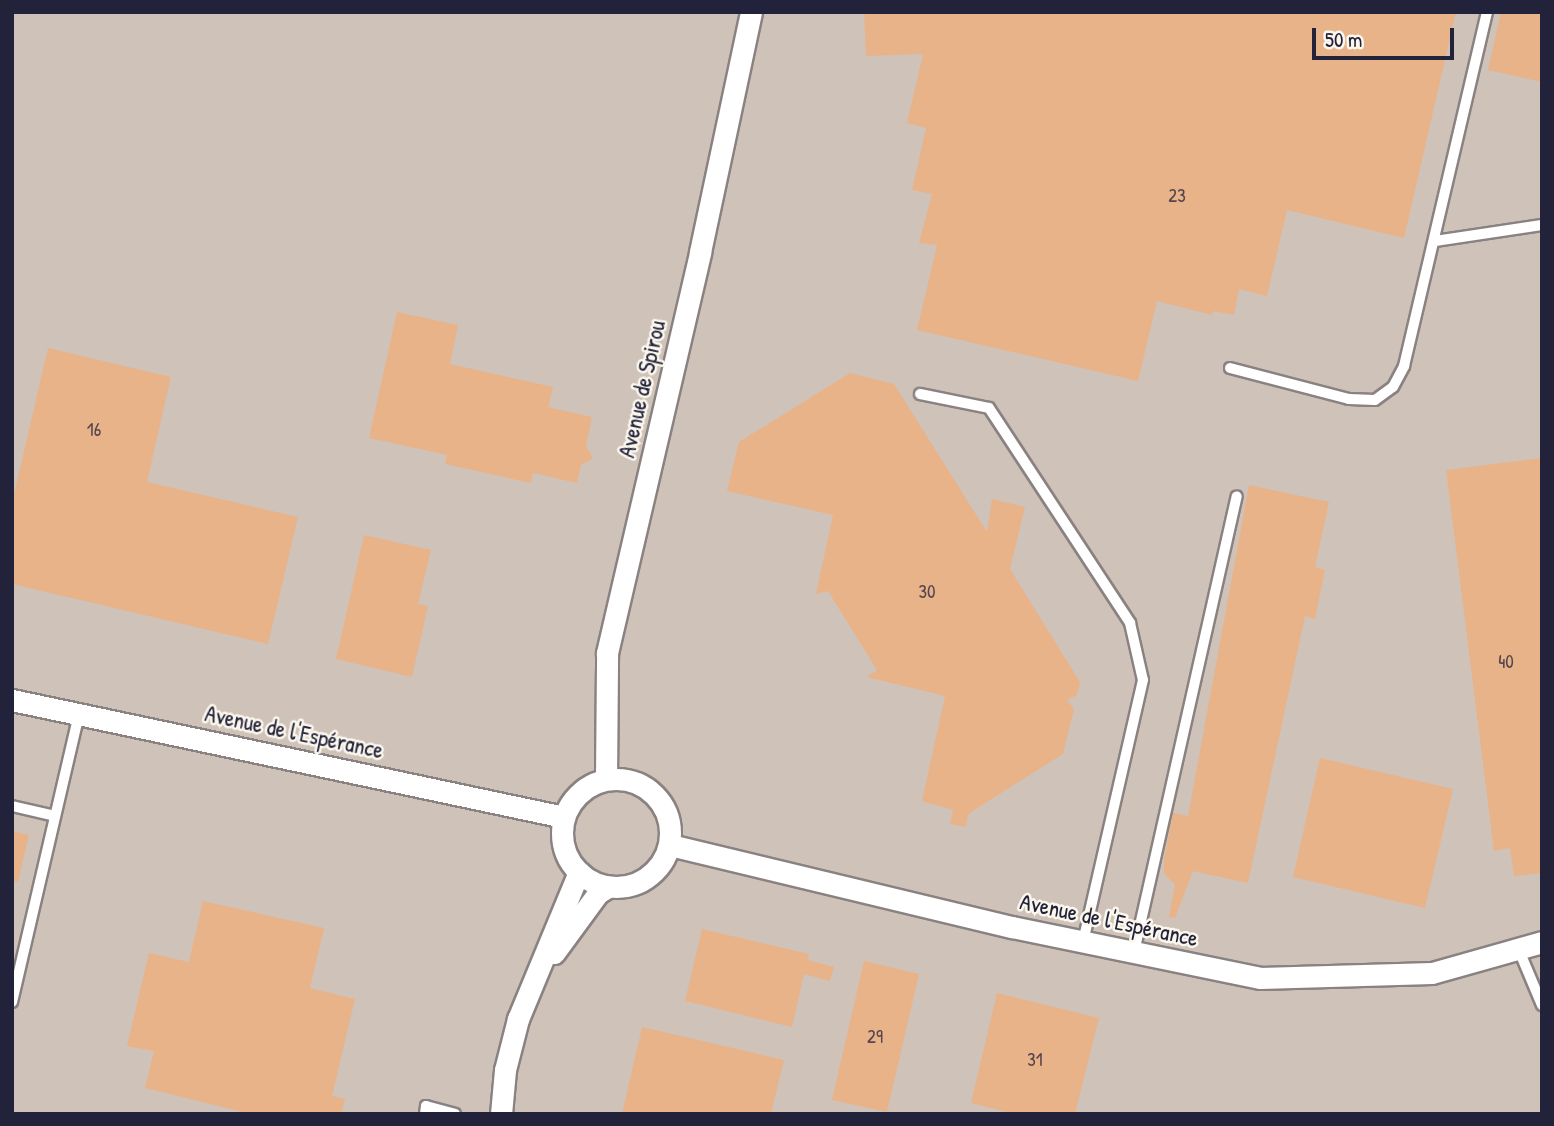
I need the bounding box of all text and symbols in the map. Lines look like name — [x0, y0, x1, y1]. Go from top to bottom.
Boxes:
scale bar — [1316, 14, 1458, 58]
text: 50 m — [1325, 25, 1362, 54]
house number: 23 — [1168, 185, 1186, 207]
street label: Avenue de Spirou — [613, 318, 671, 460]
house number: 16 — [87, 419, 101, 441]
house number: 30 — [918, 581, 936, 603]
house number: 40 — [1498, 651, 1514, 673]
street label: Avenue de l'Espérance — [202, 700, 386, 764]
street label: Avenue de l'Espérance — [1017, 888, 1201, 952]
house number: 29 — [867, 1026, 883, 1048]
house number: 31 — [1027, 1049, 1043, 1071]

